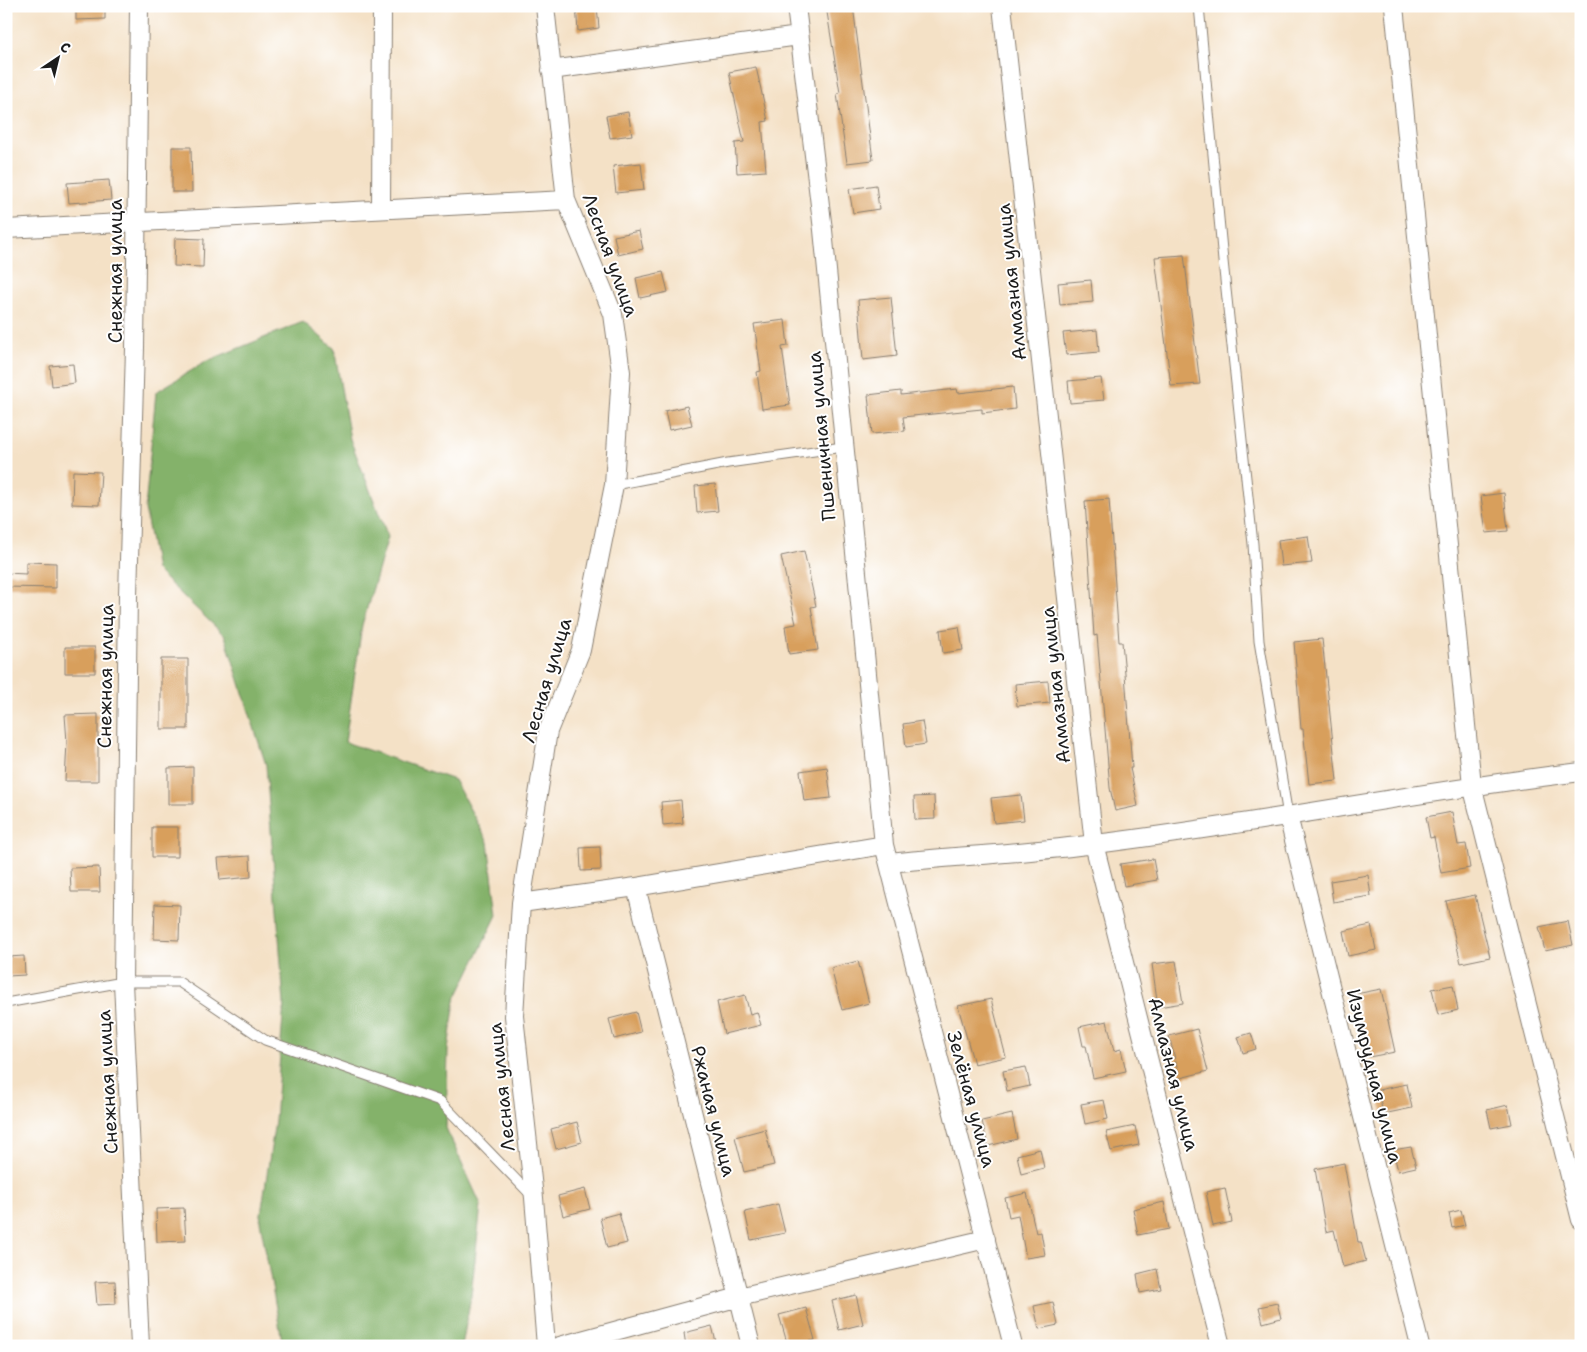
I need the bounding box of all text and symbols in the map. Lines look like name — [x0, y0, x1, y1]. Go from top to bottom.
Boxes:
north arrow — [32, 32, 82, 82]
text: С — [57, 38, 74, 57]
street label: Лесная улица — [577, 190, 644, 320]
street label: Снежная улица — [103, 199, 128, 343]
street label: Алмазная улица — [991, 202, 1032, 362]
street label: Пшеничная улица — [802, 350, 841, 522]
street label: Снежная улица — [92, 603, 119, 749]
street label: Алмазная улица — [1035, 605, 1076, 765]
street label: Лесная улица — [516, 614, 577, 746]
street label: Изумрудная улица — [1341, 986, 1408, 1166]
street label: Алмазная улица — [1142, 995, 1205, 1154]
street label: Снежная улица — [91, 1009, 124, 1155]
street label: Лесная улица — [482, 1021, 521, 1153]
street label: Зелёная улица — [941, 1028, 1002, 1170]
street label: Ржаная улица — [685, 1043, 742, 1179]

